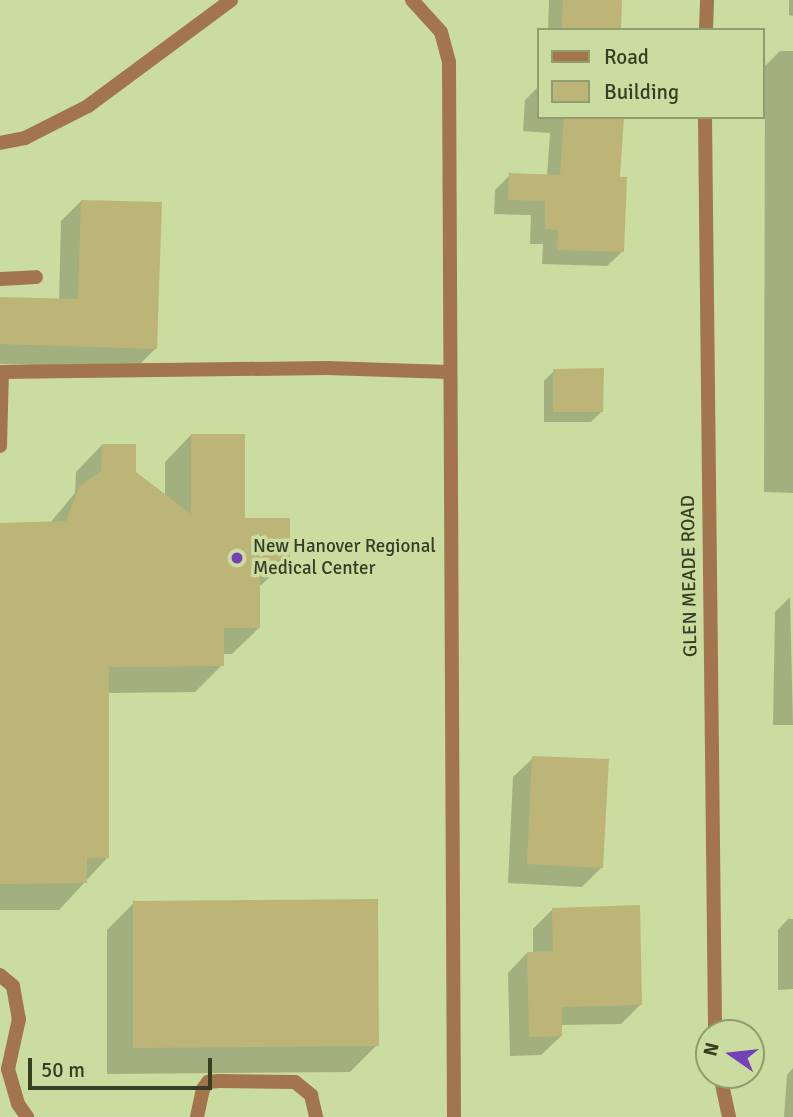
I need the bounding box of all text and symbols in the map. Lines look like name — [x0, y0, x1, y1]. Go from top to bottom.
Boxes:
legend — [538, 28, 765, 119]
text: Road — [604, 44, 649, 70]
text: Building — [604, 79, 679, 105]
street label: GLEN MEADE ROAD — [677, 495, 703, 657]
place label: New Hanover Regional Medical Center — [253, 536, 436, 580]
marker: New Hanover Regional Medical Center — [227, 548, 247, 568]
north arrow — [695, 1019, 765, 1089]
text: N — [698, 1040, 725, 1059]
scale bar — [32, 1044, 215, 1088]
text: 50 m — [41, 1057, 85, 1083]

